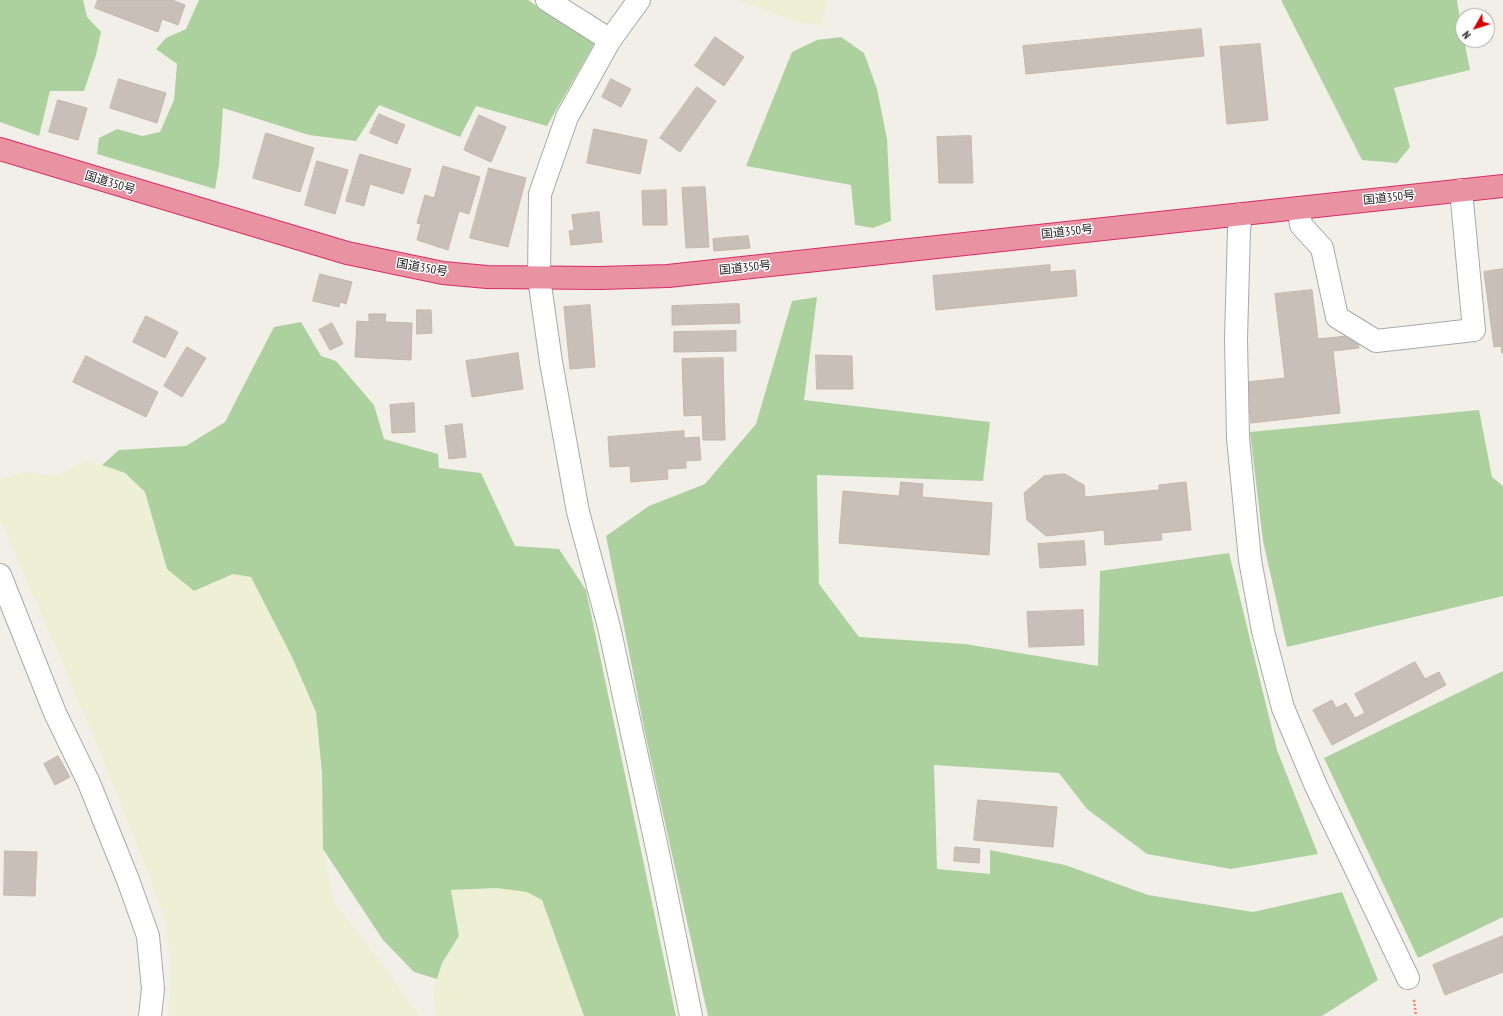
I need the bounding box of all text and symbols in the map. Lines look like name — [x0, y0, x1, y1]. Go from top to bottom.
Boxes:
north arrow — [1455, 8, 1495, 48]
text: N — [1459, 28, 1474, 42]
street label: 国道350号 — [83, 168, 137, 198]
street label: 国道350号 — [1362, 188, 1416, 208]
street label: 国道350号 — [1040, 222, 1094, 242]
street label: 国道350号 — [395, 256, 449, 280]
street label: 国道350号 — [718, 258, 772, 278]

